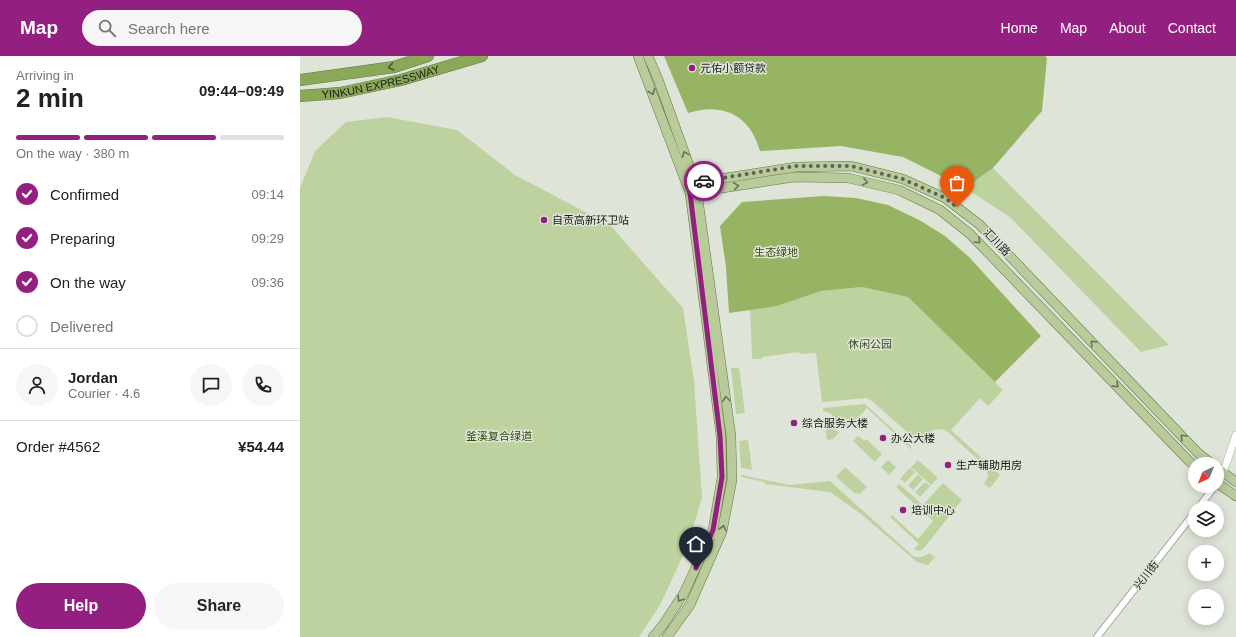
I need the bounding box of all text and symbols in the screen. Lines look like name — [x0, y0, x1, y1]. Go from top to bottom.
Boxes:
search box — [82, 10, 362, 46]
text: Map — [20, 17, 58, 38]
icon: search — [96, 17, 118, 39]
text: Search here — [128, 20, 210, 37]
text: Home — [1001, 20, 1038, 36]
text: Map — [1060, 20, 1087, 36]
text: About — [1109, 20, 1146, 36]
text: Contact — [1168, 20, 1216, 36]
one-way arrow — [388, 62, 394, 71]
place label: 元佑小额贷款 — [700, 62, 766, 74]
street label: YINKUN EXPRESSWAY — [321, 63, 441, 100]
marker: 元佑小额贷款 — [687, 63, 697, 73]
text: Arriving in — [16, 68, 74, 83]
text: 09:44–09:49 — [199, 82, 284, 99]
text: 2 min — [16, 83, 84, 113]
one-way arrow — [648, 89, 656, 96]
text: On the way · 380 m — [16, 146, 129, 161]
one-way arrow — [682, 151, 690, 158]
courier — [684, 161, 724, 201]
pin — [940, 166, 974, 207]
icon: car — [693, 170, 715, 192]
icon: bag — [946, 172, 968, 194]
one-way arrow — [862, 177, 868, 185]
one-way arrow — [733, 182, 739, 191]
icon: check — [16, 183, 38, 205]
text: Confirmed — [50, 186, 119, 203]
text: 09:14 — [251, 187, 284, 202]
place label: 自贡高新环卫站 — [552, 214, 629, 226]
marker: 自贡高新环卫站 — [539, 215, 549, 225]
street label: 汇川路 — [981, 226, 1013, 258]
icon: check — [16, 227, 38, 249]
text: Preparing — [50, 230, 115, 247]
text: 09:29 — [251, 231, 284, 246]
one-way arrow — [973, 236, 980, 244]
park label: 生态绿地 — [754, 246, 798, 258]
icon: check — [16, 271, 38, 293]
text: On the way — [50, 274, 126, 291]
text: 09:36 — [251, 275, 284, 290]
text: Delivered — [50, 318, 113, 335]
park label: 休闲公园 — [848, 338, 892, 350]
one-way arrow — [1091, 340, 1098, 348]
button: person — [16, 364, 58, 406]
button: chat — [190, 364, 232, 406]
button: phone — [242, 364, 284, 406]
text: Jordan — [68, 369, 118, 386]
one-way arrow — [1111, 380, 1119, 388]
text: Courier · 4.6 — [68, 386, 140, 401]
one-way arrow — [722, 396, 731, 402]
place label: 综合服务大楼 — [802, 417, 868, 429]
marker: 综合服务大楼 — [789, 418, 799, 428]
park label: 釜溪复合绿道 — [466, 430, 532, 442]
place label: 办公大楼 — [891, 432, 935, 444]
marker: 办公大楼 — [878, 433, 888, 443]
one-way arrow — [1181, 435, 1188, 442]
text: Order #4562 — [16, 438, 100, 455]
text: ¥54.44 — [238, 438, 284, 455]
north arrow — [1188, 457, 1224, 493]
map controls — [1188, 457, 1224, 625]
place label: 生产辅助用房 — [956, 459, 1022, 471]
marker: 生产辅助用房 — [943, 460, 953, 470]
button: layers — [1188, 501, 1224, 537]
place label: 培训中心 — [911, 504, 955, 516]
marker: 培训中心 — [898, 505, 908, 515]
one-way arrow — [718, 525, 726, 531]
pin — [679, 527, 713, 568]
icon: home — [685, 533, 707, 555]
button: + — [1188, 545, 1224, 581]
street label: 兴川街 — [1131, 558, 1161, 592]
button: Help — [16, 583, 146, 629]
button: Share — [154, 583, 284, 629]
button: − — [1188, 589, 1224, 625]
one-way arrow — [677, 595, 684, 602]

